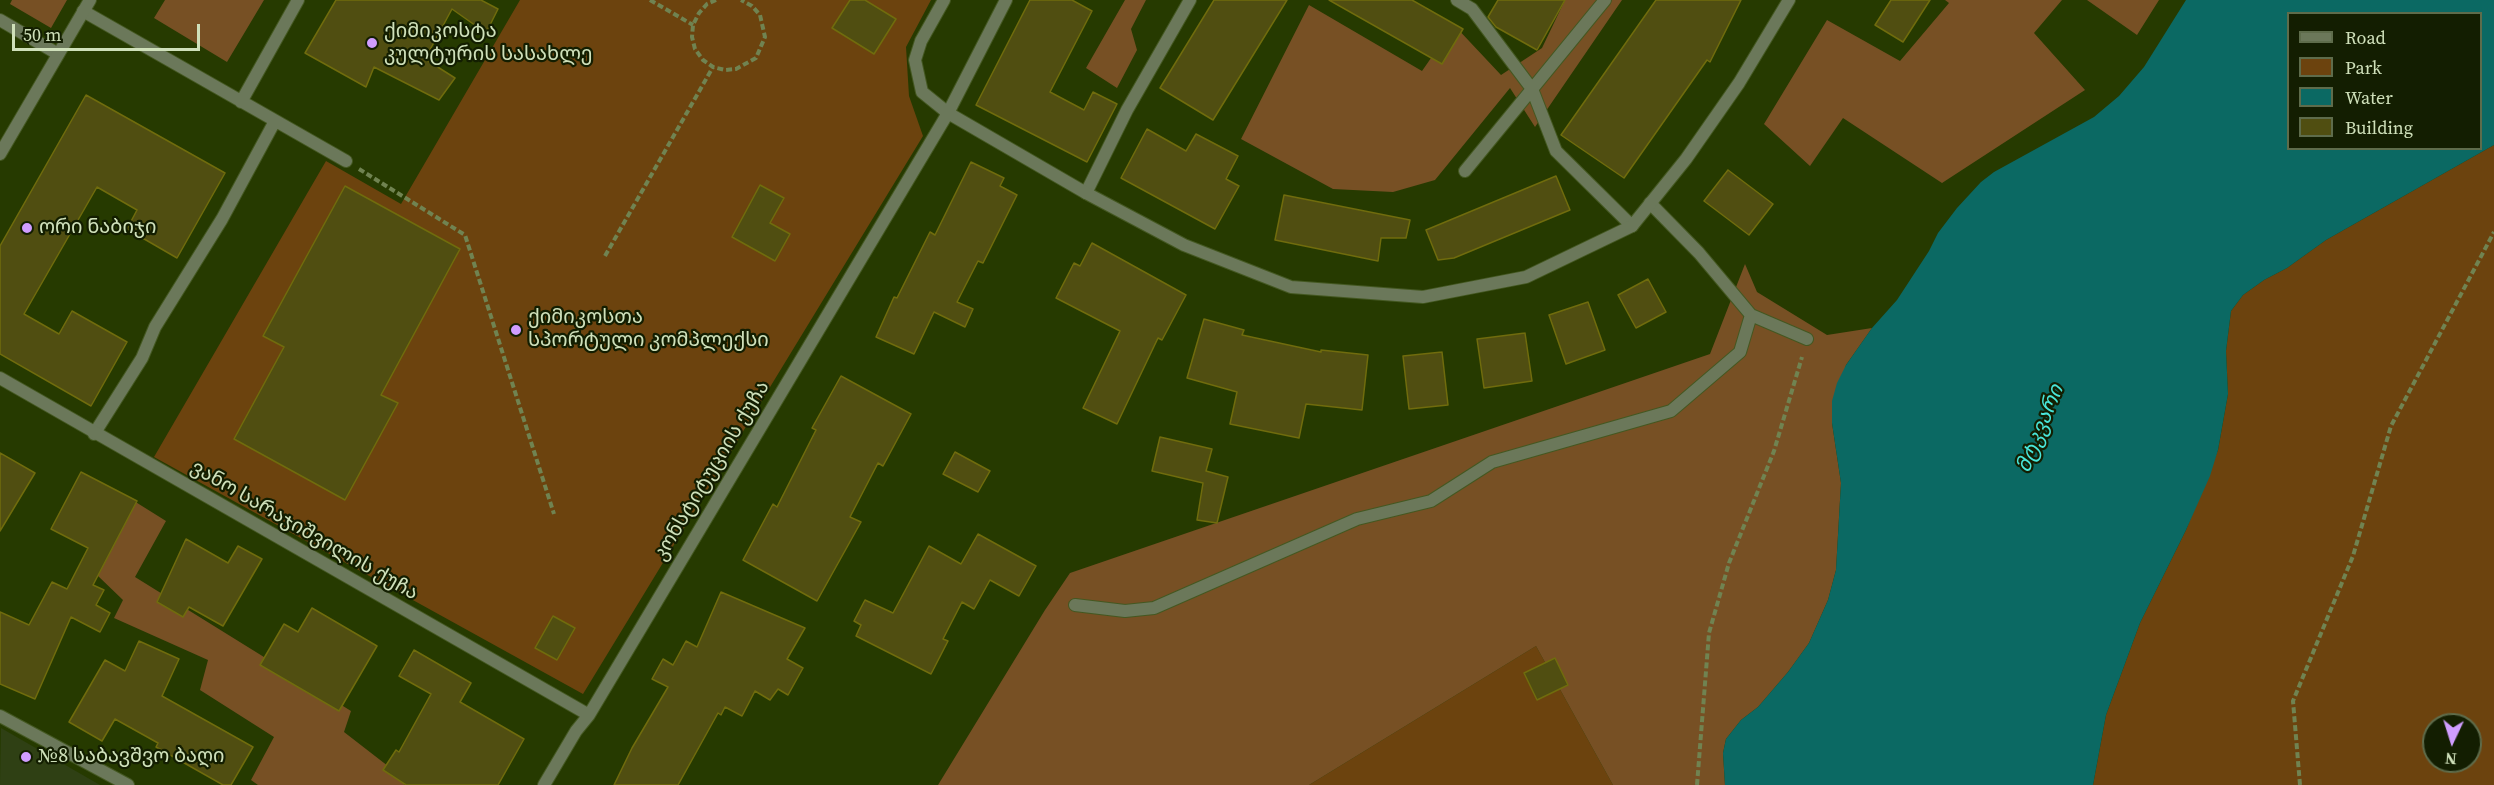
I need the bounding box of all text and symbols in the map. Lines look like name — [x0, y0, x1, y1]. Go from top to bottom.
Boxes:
scale bar — [15, 12, 202, 50]
legend — [2287, 12, 2482, 150]
place label: ქიმიკოსტა კულტურის სასახლე — [384, 20, 592, 67]
text: 50 m — [23, 22, 61, 47]
text: Road — [2345, 25, 2386, 50]
marker: ქიმიკოსტა კულტურის სასახლე — [365, 36, 379, 50]
text: Park — [2345, 55, 2382, 80]
text: Water — [2345, 85, 2393, 110]
text: Building — [2345, 115, 2413, 140]
place label: ორი ნაბიჯი — [39, 216, 157, 240]
marker: ორი ნაბიჯი — [20, 221, 34, 235]
place label: ქიმიკოსთა სპორტული კომპლექსი — [528, 306, 769, 353]
marker: ქიმიკოსთა სპორტული კომპლექსი — [509, 323, 523, 337]
street label: კონსტიტუციის ქუჩა — [649, 377, 775, 565]
water label: მტკვარი — [2012, 381, 2070, 477]
street label: ვანო სარაჯიშვილის ქუჩა — [186, 456, 422, 606]
north arrow — [2422, 713, 2482, 773]
place label: №8 საბავშვო ბაღი — [38, 745, 225, 769]
text: N — [2444, 748, 2457, 770]
marker: №8 საბავშვო ბაღი — [19, 750, 33, 764]

